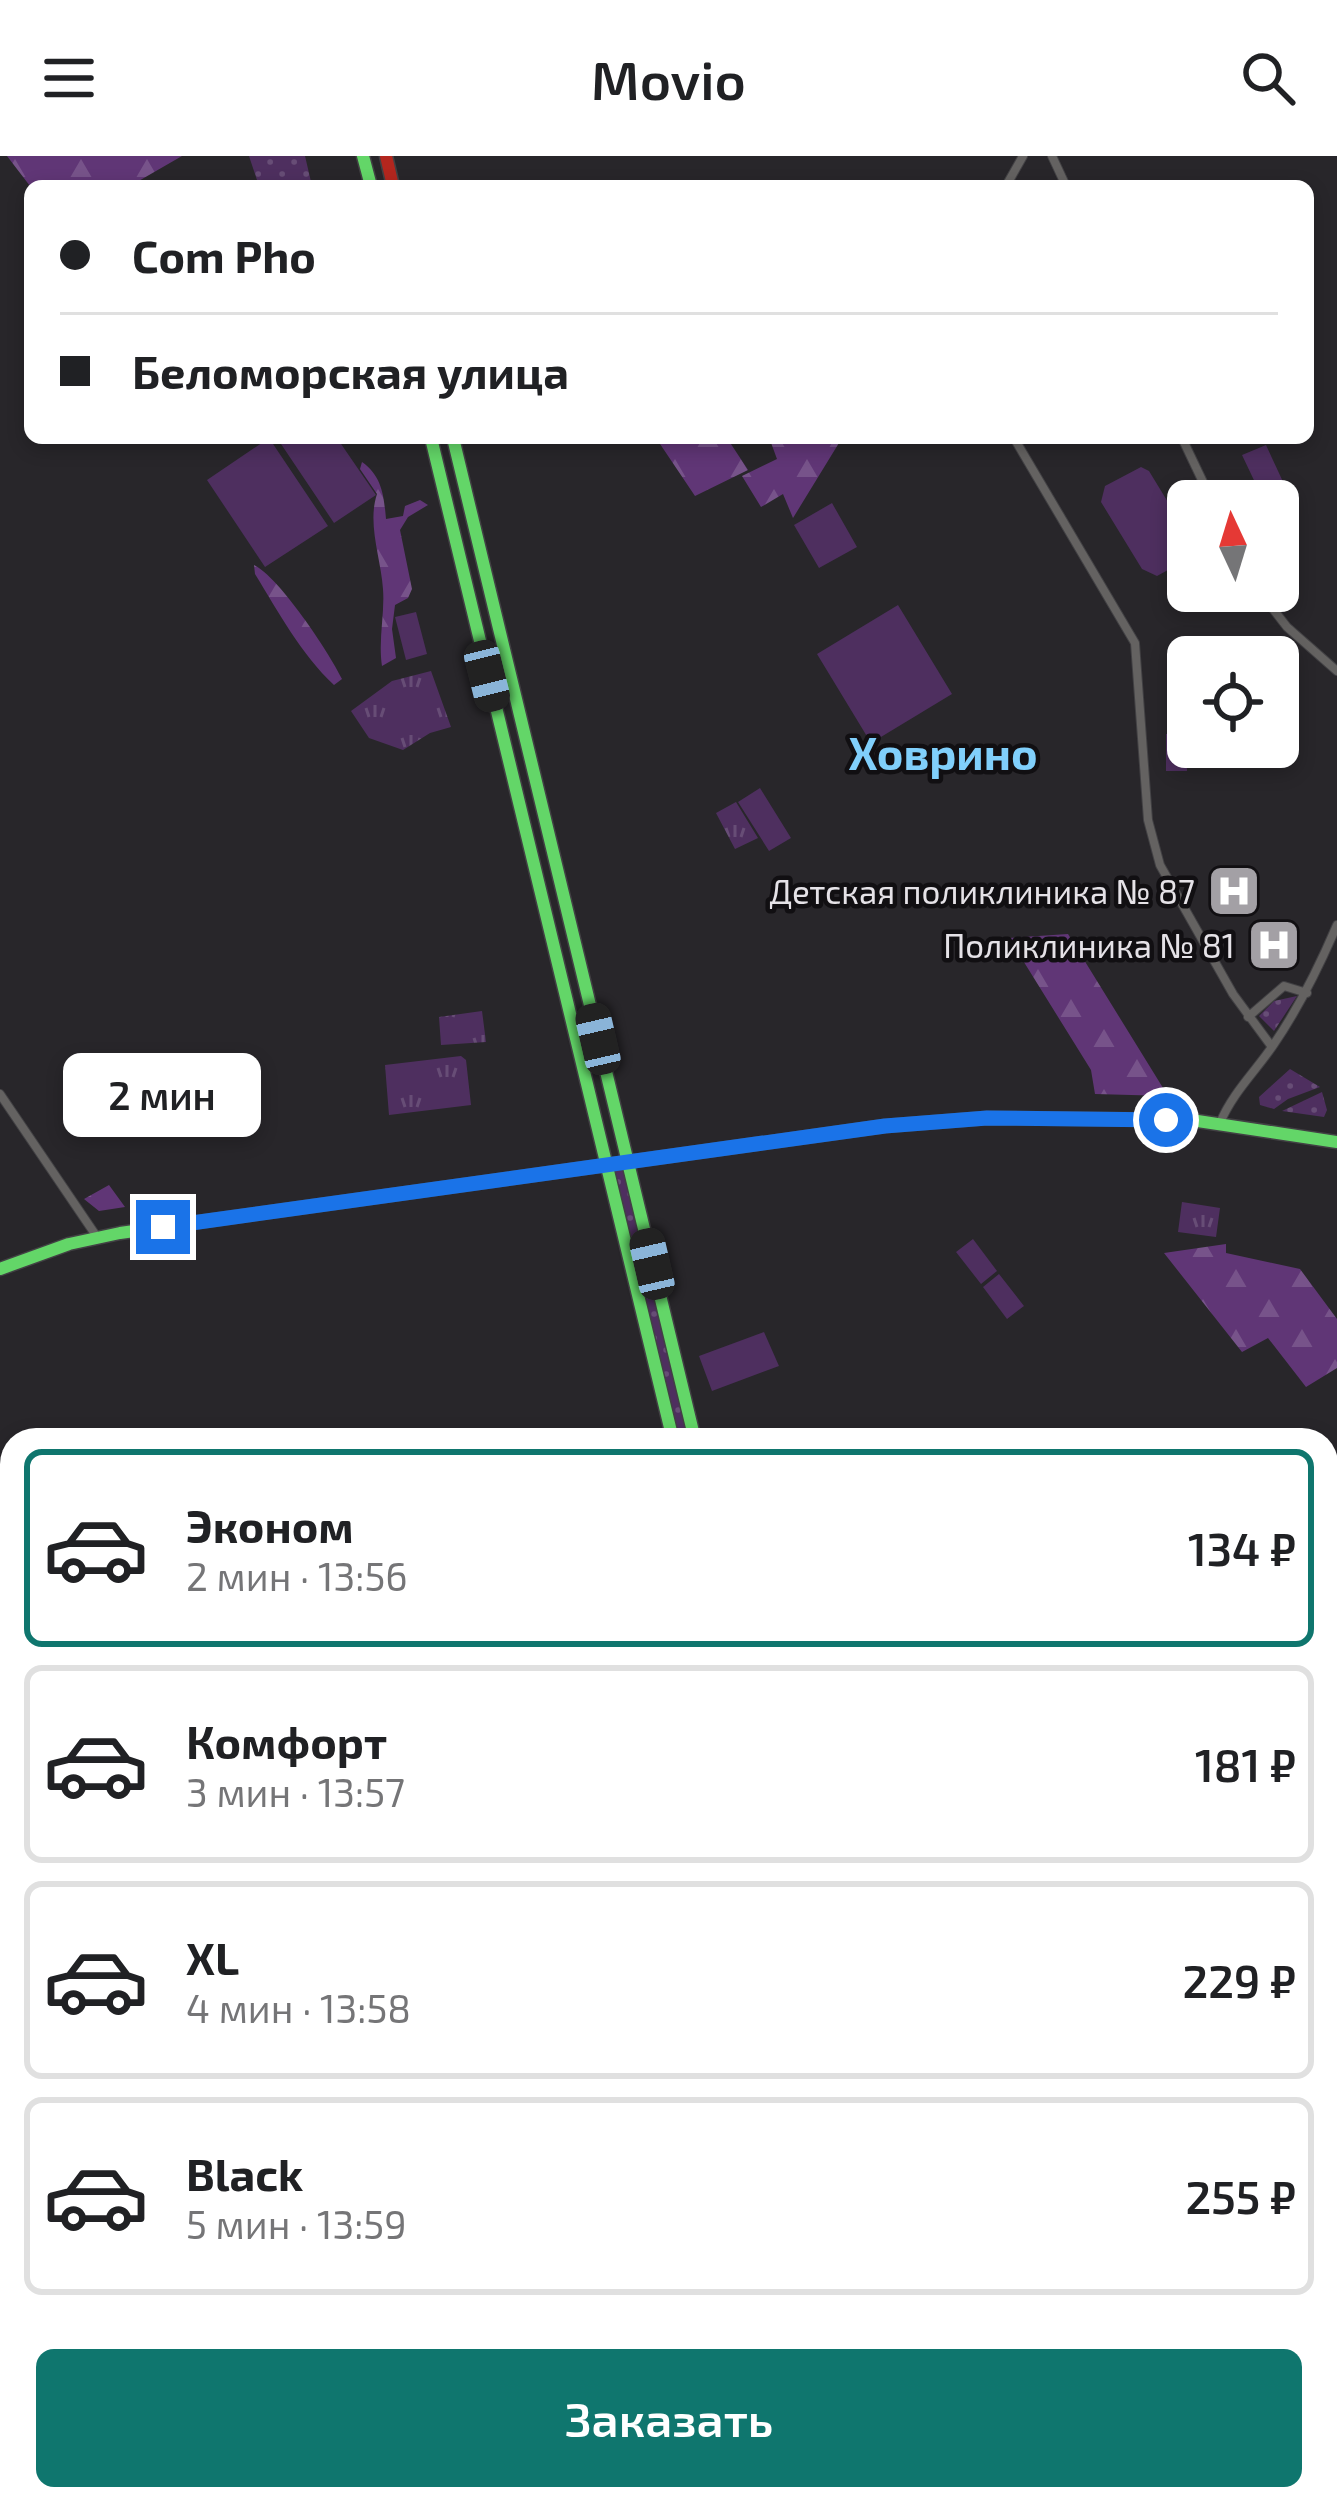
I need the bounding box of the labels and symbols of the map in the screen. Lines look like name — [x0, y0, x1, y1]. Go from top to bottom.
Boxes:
north arrow — [1167, 480, 1299, 612]
car — [461, 637, 513, 715]
district label: Ховрино — [848, 725, 1038, 780]
hospital icon: Детская поликлиника № 87 — [1206, 863, 1262, 919]
place label: Детская поликлиника № 87 — [769, 871, 1195, 911]
hospital icon: Поликлиника № 81 — [1246, 917, 1302, 973]
place label: Поликлиника № 81 — [943, 925, 1235, 965]
car — [572, 1000, 624, 1078]
callout: 2 мин — [64, 1053, 262, 1137]
route start — [1139, 1093, 1193, 1147]
route end — [136, 1200, 190, 1254]
car — [626, 1225, 678, 1303]

